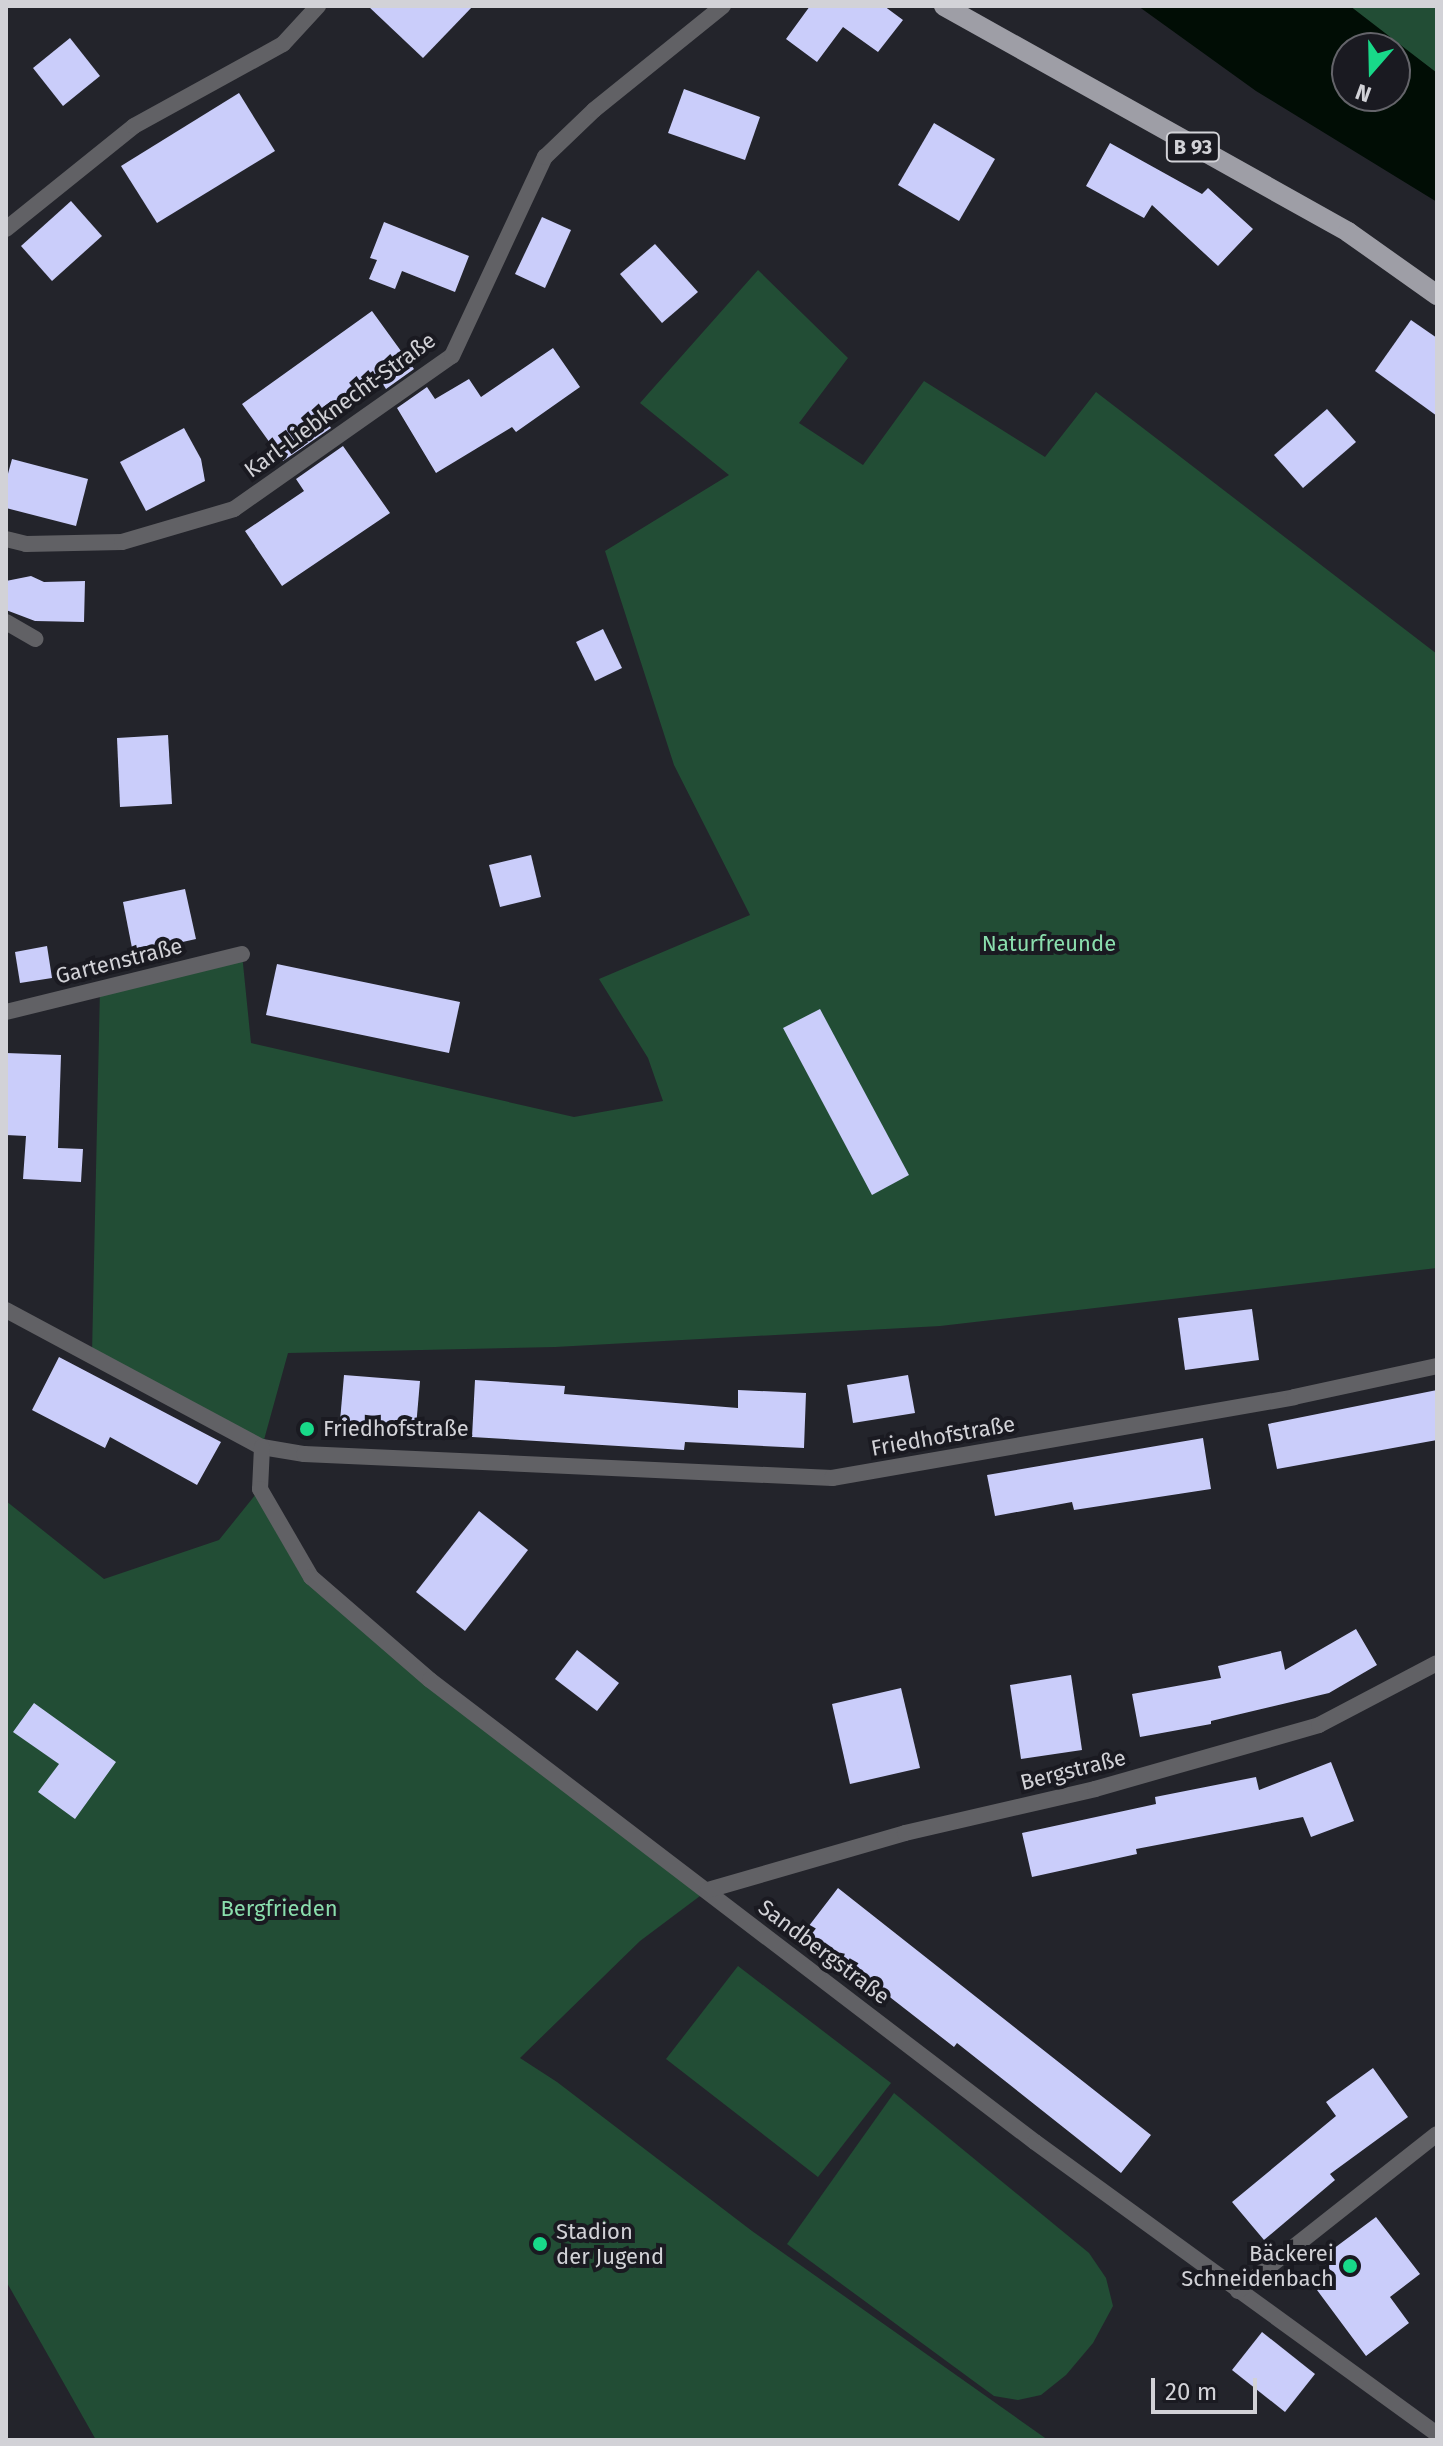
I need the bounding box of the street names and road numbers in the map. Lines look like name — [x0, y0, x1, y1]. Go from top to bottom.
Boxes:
road number: B 93 — [1165, 131, 1221, 163]
street label: Karl-Liebknecht-Straße — [239, 327, 441, 483]
street label: Gartenstraße — [53, 932, 185, 990]
street label: Friedhofstraße — [869, 1410, 1017, 1462]
street label: Bergstraße — [1018, 1744, 1128, 1796]
street label: Sandbergstraße — [753, 1894, 895, 2010]

